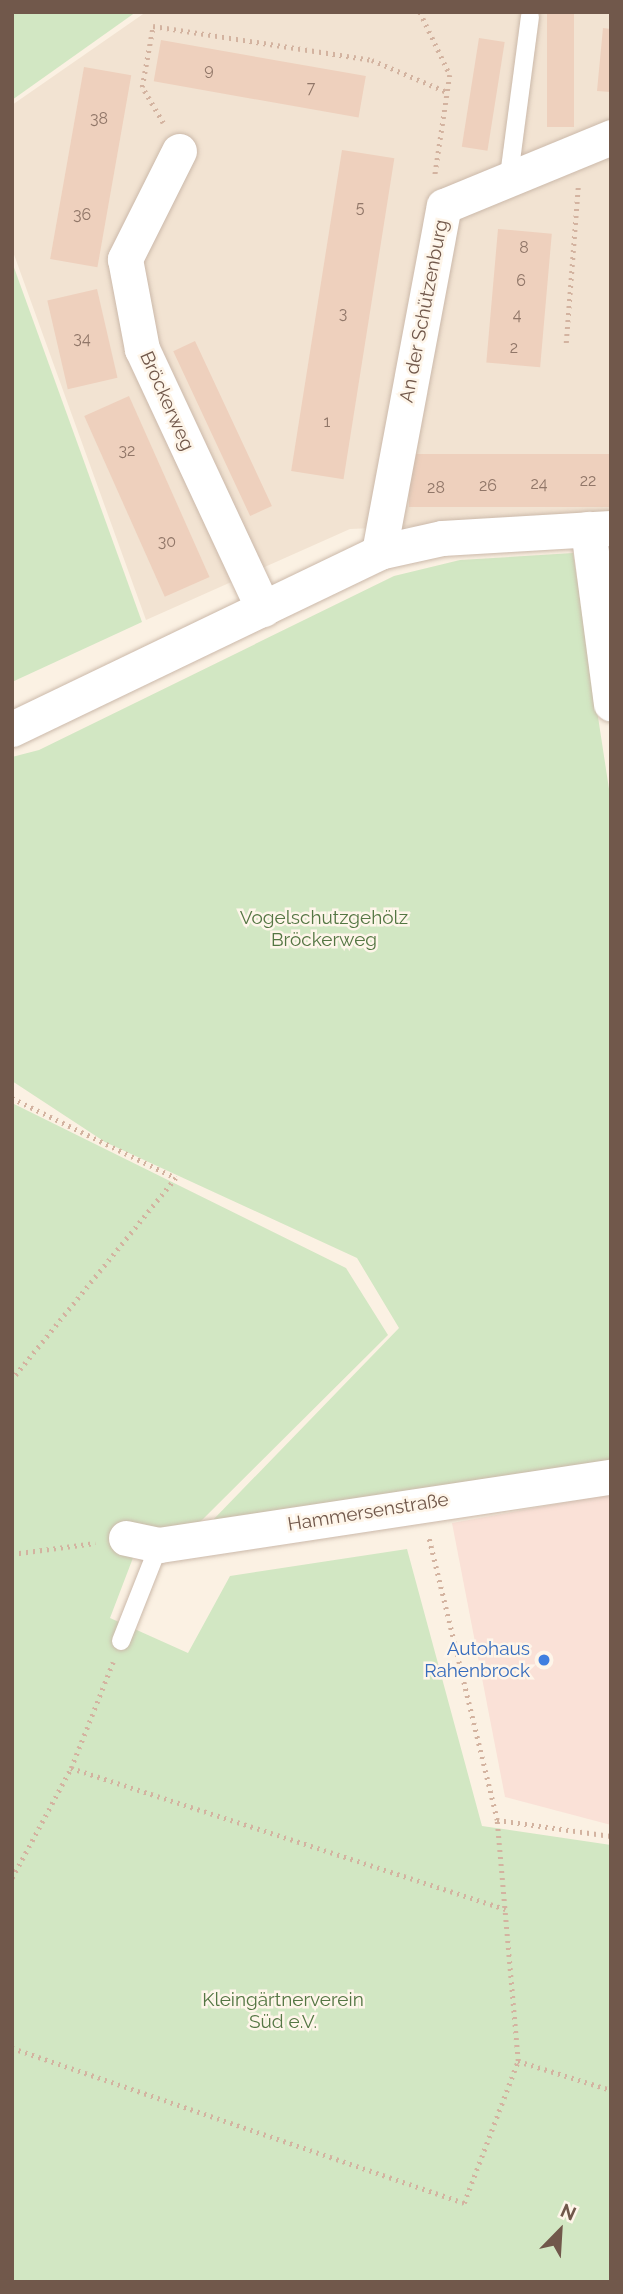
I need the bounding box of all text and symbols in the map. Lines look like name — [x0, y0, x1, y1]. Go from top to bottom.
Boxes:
house number: 9 — [204, 60, 214, 80]
house number: 7 — [307, 78, 315, 98]
house number: 38 — [90, 109, 108, 129]
house number: 5 — [356, 198, 364, 218]
house number: 36 — [73, 205, 91, 225]
street label: An der Schützenburg — [395, 217, 453, 405]
house number: 8 — [519, 238, 529, 258]
house number: 6 — [516, 271, 526, 291]
house number: 3 — [339, 304, 347, 324]
house number: 4 — [513, 305, 521, 325]
house number: 34 — [73, 329, 91, 349]
house number: 2 — [510, 338, 518, 358]
street label: Bröckerweg — [135, 348, 199, 454]
house number: 1 — [324, 412, 330, 432]
house number: 32 — [119, 441, 135, 461]
house number: 22 — [580, 471, 596, 491]
house number: 24 — [530, 474, 548, 494]
house number: 26 — [479, 476, 497, 496]
house number: 28 — [427, 478, 445, 498]
house number: 30 — [158, 532, 176, 552]
park label: Vogelschutzgehölz Bröckerweg — [240, 907, 408, 951]
street label: Hammersenstraße — [286, 1488, 450, 1536]
place label: Autohaus Rahenbrock — [424, 1638, 530, 1682]
marker: Autohaus Rahenbrock — [536, 1652, 552, 1668]
park label: Kleingärtnerverein Süd e.V. — [202, 1989, 364, 2033]
north arrow — [525, 2196, 595, 2266]
text: N — [557, 2199, 580, 2225]

